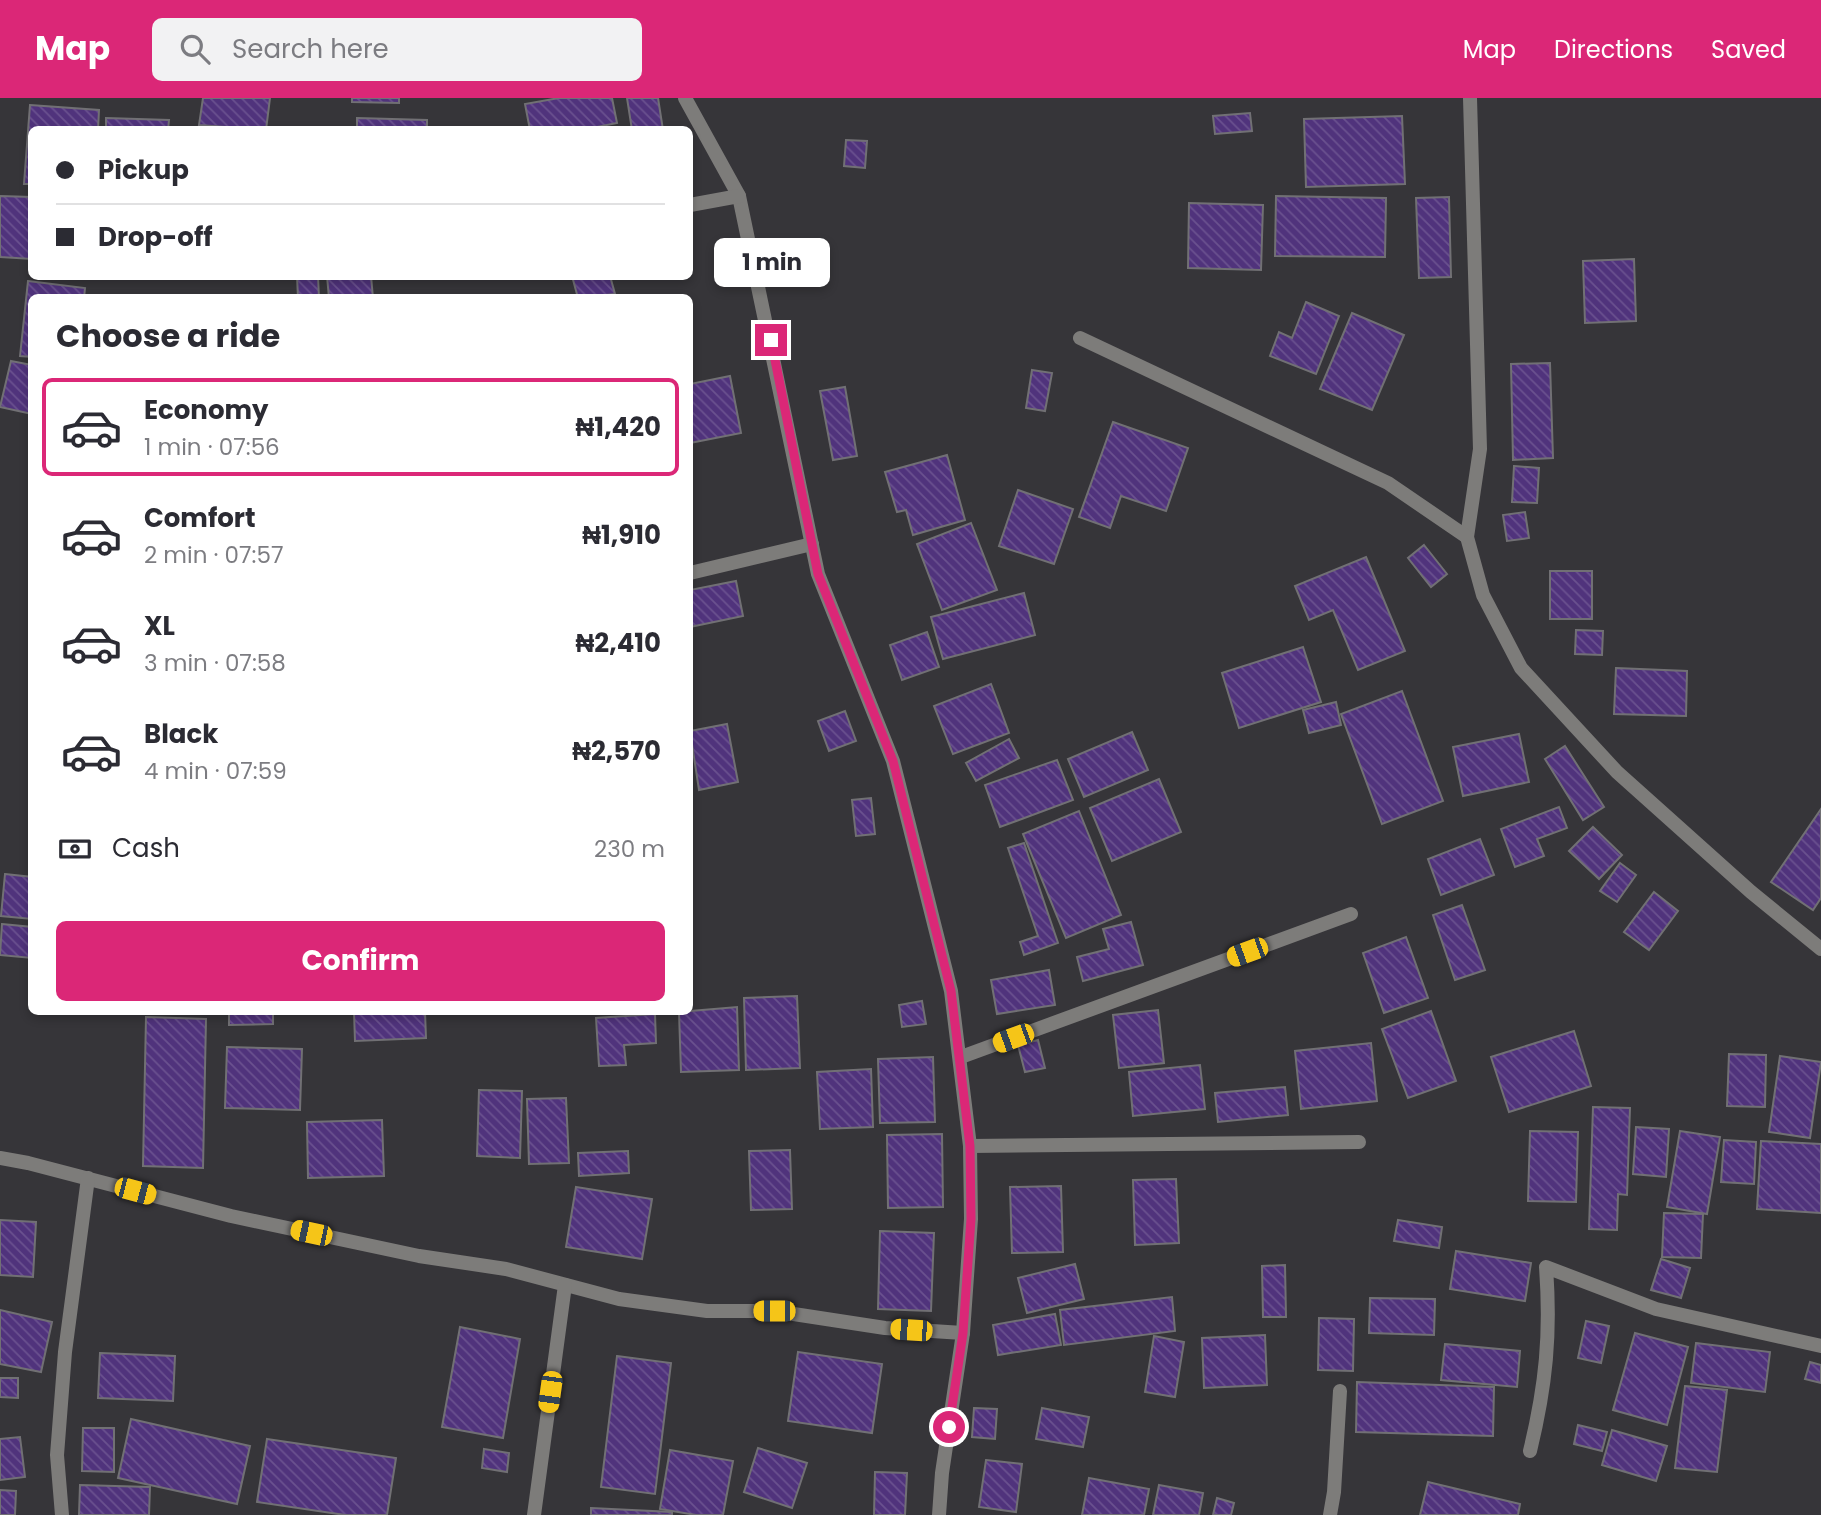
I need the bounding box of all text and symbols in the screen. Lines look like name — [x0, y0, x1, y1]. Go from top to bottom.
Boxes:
search box — [152, 18, 642, 81]
text: Map — [35, 25, 110, 72]
icon: search — [176, 30, 214, 68]
text: Search here — [232, 31, 389, 67]
text: Map — [1463, 33, 1516, 66]
text: Directions — [1554, 33, 1673, 66]
text: Saved — [1711, 33, 1786, 66]
text: Pickup — [98, 152, 189, 188]
text: Drop-off — [98, 219, 213, 255]
callout: 1 min — [713, 238, 829, 288]
text: 1 min — [742, 246, 802, 278]
text: Choose a ride — [56, 313, 280, 358]
route end — [755, 324, 787, 356]
text: Economy — [144, 392, 268, 428]
icon: car — [60, 396, 123, 459]
text: ₦1,420 — [576, 409, 661, 445]
text: 1 min · 07:56 — [144, 431, 280, 463]
text: Comfort — [144, 500, 256, 536]
icon: car — [60, 504, 123, 567]
text: ₦1,910 — [582, 517, 661, 553]
text: 2 min · 07:57 — [144, 539, 284, 571]
text: XL — [144, 608, 175, 644]
icon: car — [60, 612, 123, 675]
text: ₦2,410 — [576, 625, 661, 661]
text: 3 min · 07:58 — [144, 647, 286, 679]
text: Black — [144, 716, 218, 752]
icon: car — [60, 720, 123, 783]
text: ₦2,570 — [572, 733, 661, 769]
text: 4 min · 07:59 — [144, 755, 287, 787]
icon: cash — [56, 830, 94, 868]
text: Cash — [112, 830, 180, 866]
text: 230 m — [594, 833, 665, 865]
button: Confirm — [56, 921, 665, 1001]
car — [1224, 935, 1271, 969]
car — [990, 1021, 1037, 1055]
car — [112, 1175, 159, 1207]
car — [289, 1218, 334, 1248]
car — [754, 1301, 796, 1322]
car — [890, 1318, 933, 1342]
car — [537, 1370, 564, 1414]
route start — [933, 1411, 965, 1443]

